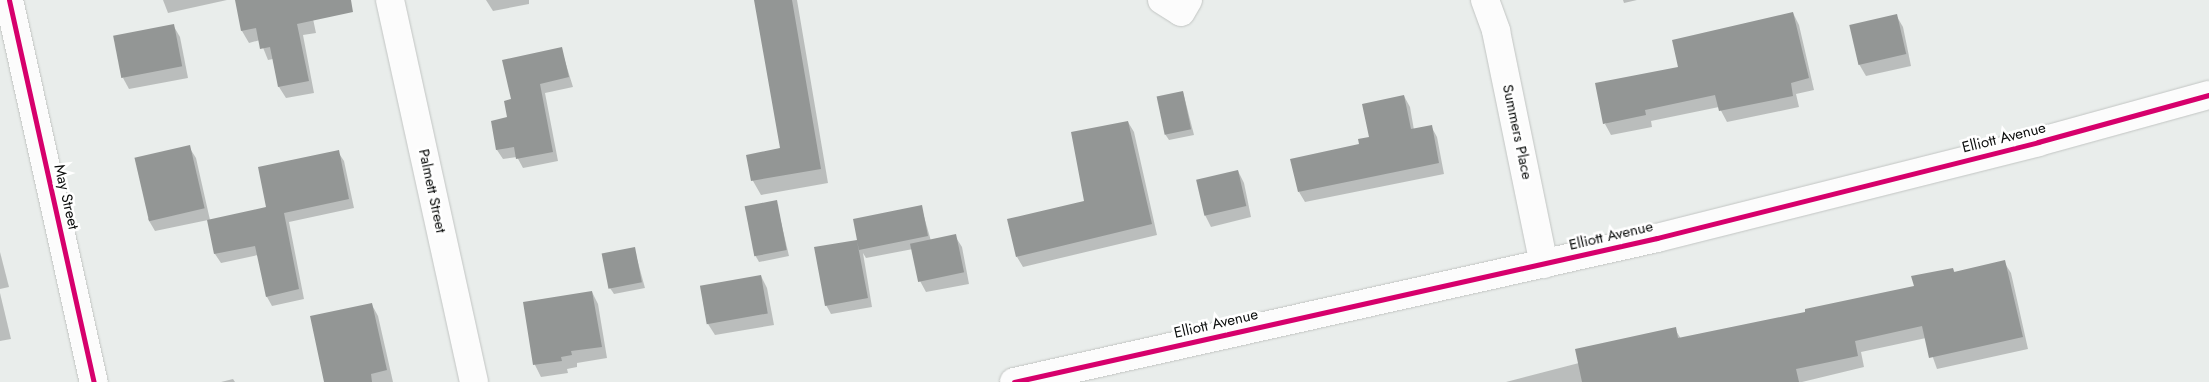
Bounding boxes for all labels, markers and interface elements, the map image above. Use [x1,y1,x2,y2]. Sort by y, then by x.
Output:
street label: Summers Place [1498,83,1536,181]
street label: Elliott Avenue [1960,119,2048,157]
street label: Palmett Street [414,147,450,235]
street label: May Street [50,163,82,231]
street label: Elliott Avenue [1567,218,1655,254]
street label: Elliott Avenue [1172,306,1260,342]

